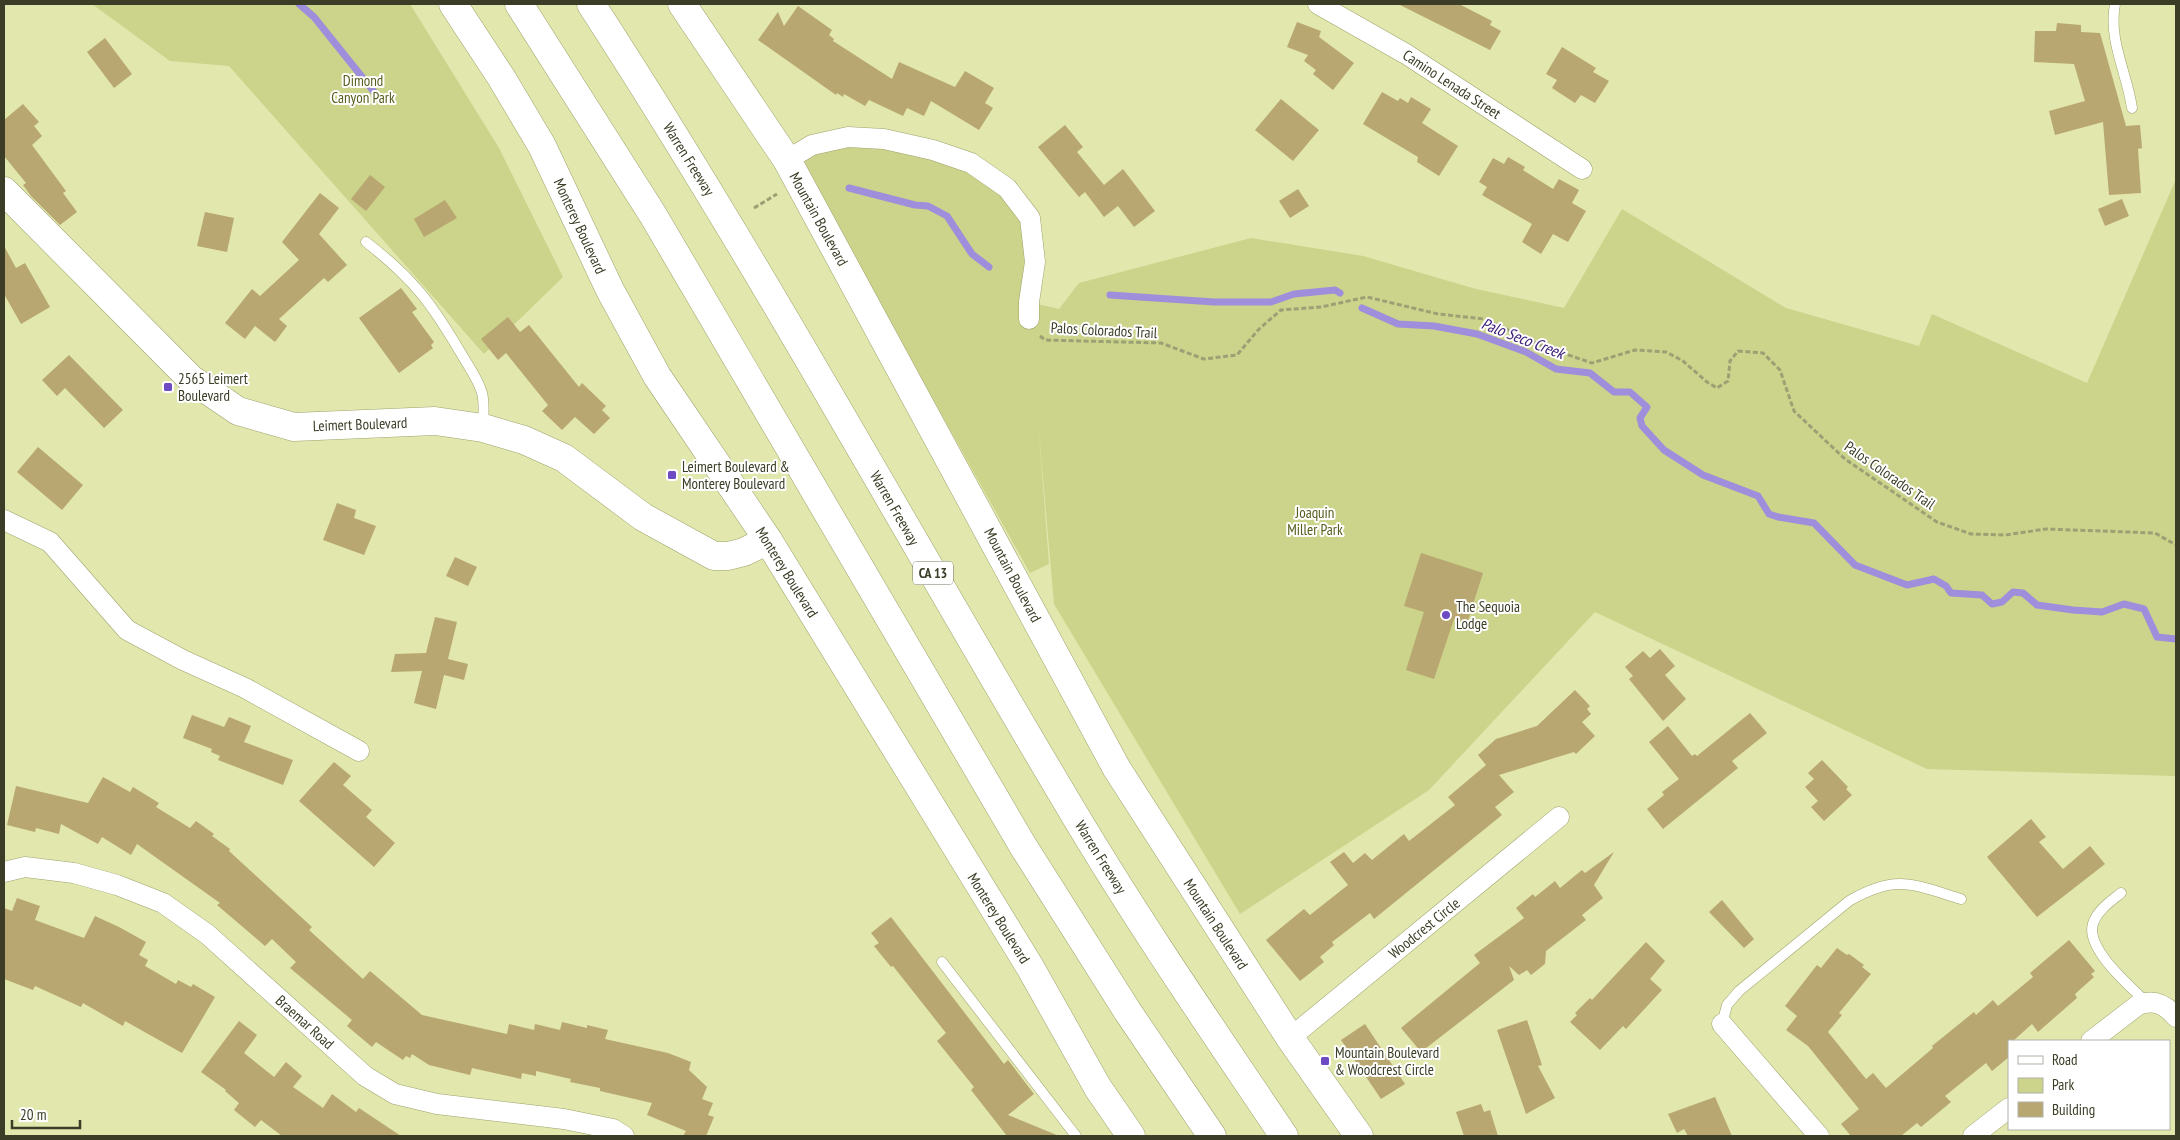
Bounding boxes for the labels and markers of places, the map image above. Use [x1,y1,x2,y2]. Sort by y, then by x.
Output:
place label: 2565 Leimert Boulevard [178,369,248,405]
marker: 2565 Leimert Boulevard [162,381,174,393]
place label: Leimert Boulevard & Monterey Boulevard [682,457,790,493]
marker: Leimert Boulevard & Monterey Boulevard [666,469,678,481]
place label: The Sequoia Lodge [1456,597,1520,633]
marker: The Sequoia Lodge [1440,609,1452,621]
place label: Mountain Boulevard & Woodcrest Circle [1335,1043,1439,1079]
marker: Mountain Boulevard & Woodcrest Circle [1319,1055,1331,1067]

